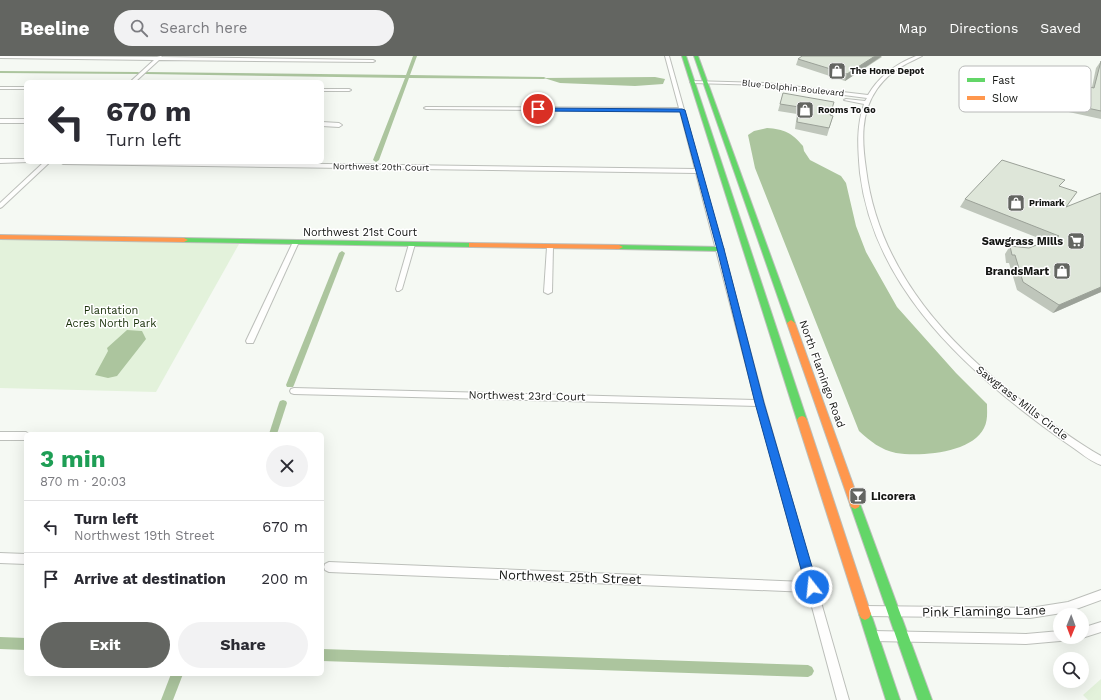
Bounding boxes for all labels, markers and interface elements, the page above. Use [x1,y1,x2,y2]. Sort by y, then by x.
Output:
search box [114,10,394,46]
text: Beeline [20,17,90,40]
icon: search [128,17,150,39]
text: Search here [160,19,247,37]
text: Map [899,20,927,36]
text: Directions [949,20,1018,36]
text: Saved [1040,20,1081,36]
shop icon: The Home Depot [827,61,847,81]
place label: The Home Depot [850,66,924,76]
legend [959,66,1091,112]
text: Fast [992,74,1015,87]
street label: Blue Dolphin Boulevard [741,78,845,98]
pin [521,92,555,126]
text: Slow [992,92,1018,105]
text: 670 m [106,95,191,128]
icon: left [40,96,92,148]
icon: arrive [527,98,549,120]
shop icon: Rooms To Go [795,100,815,120]
place label: Rooms To Go [818,105,876,115]
text: Turn left [106,129,181,150]
street label: Northwest 20th Court [333,161,429,173]
shop icon: Primark [1006,193,1026,213]
place label: Primark [1029,198,1065,208]
street label: Northwest 21st Court [303,226,417,239]
supermarket icon: Sawgrass Mills [1066,231,1086,251]
place label: Sawgrass Mills [982,235,1063,248]
shop icon: BrandsMart [1052,261,1072,281]
place label: BrandsMart [985,265,1049,278]
park label: Plantation Acres North Park [65,304,157,330]
street label: North Flamingo Road [796,318,848,430]
street label: Sawgrass Mills Circle [973,363,1071,443]
street label: Northwest 23rd Court [468,388,586,404]
text: 3 min [40,445,106,473]
button: close [266,445,308,487]
text: 870 m · 20:03 [40,474,126,489]
bar icon: Licorera [848,486,868,506]
place label: Licorera [871,490,916,503]
text: Turn left [74,510,138,528]
icon: left [40,516,62,538]
text: 670 m [262,518,308,536]
text: Northwest 19th Street [74,528,214,543]
position arrow [791,566,833,608]
street label: Northwest 25th Street [498,567,642,587]
icon: arrive [40,568,62,590]
text: Arrive at destination [74,570,226,588]
text: 200 m [261,570,308,588]
street label: Pink Flamingo Lane [922,602,1046,620]
north arrow [1053,608,1089,644]
map controls [1053,608,1089,688]
button: Exit [40,622,170,668]
button: Share [178,622,308,668]
button: search [1053,652,1089,688]

